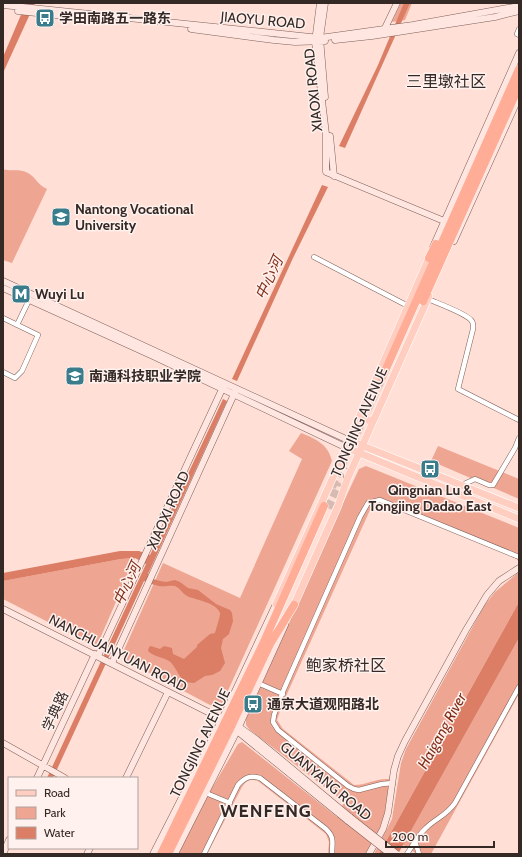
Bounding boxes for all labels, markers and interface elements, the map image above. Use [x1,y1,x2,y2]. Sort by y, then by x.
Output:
bus stop icon: 学田南路五一路东 [34,7,56,29]
street label: JIAOYU ROAD [219,7,306,33]
place label: 学田南路五一路东 [59,9,171,27]
street label: XIAOXI ROAD [300,47,326,133]
district label: 三里墩社区 [406,72,486,91]
place label: Nantong Vocational University [75,200,194,234]
school or university icon: Nantong Vocational University [50,206,72,228]
water label: 中心河 [251,251,288,302]
metro station icon: Wuyi Lu [10,283,32,305]
place label: Wuyi Lu [35,285,84,303]
street label: TONGJING AVENUE [327,364,391,480]
school or university icon: 南通科技职业学院 [64,365,86,387]
place label: 南通科技职业学院 [89,367,201,385]
bus stop icon: Qingnian Lu & Tongjing Dadao East [419,458,441,480]
street label: XIAOXI ROAD [143,468,193,552]
place label: Qingnian Lu & Tongjing Dadao East [368,481,492,515]
water label: 中心河 [109,557,146,608]
street label: NANCHUANYUAN ROAD [46,610,190,696]
district label: 鲍家桥社区 [306,656,386,675]
street label: TONGJING AVENUE [166,685,234,800]
street label: 学典路 [38,688,72,734]
water label: Haigang River [414,689,471,772]
bus stop icon: 通京大道观阳路北 [242,693,264,715]
place label: 通京大道观阳路北 [267,695,379,713]
street label: GUANYANG ROAD [277,738,375,824]
legend [8,777,138,849]
text: Road [44,785,70,800]
district label: WENFENG [220,800,312,822]
text: Park [44,805,66,820]
scale bar [386,823,494,849]
text: Water [44,825,75,840]
text: 200 m [392,829,428,844]

